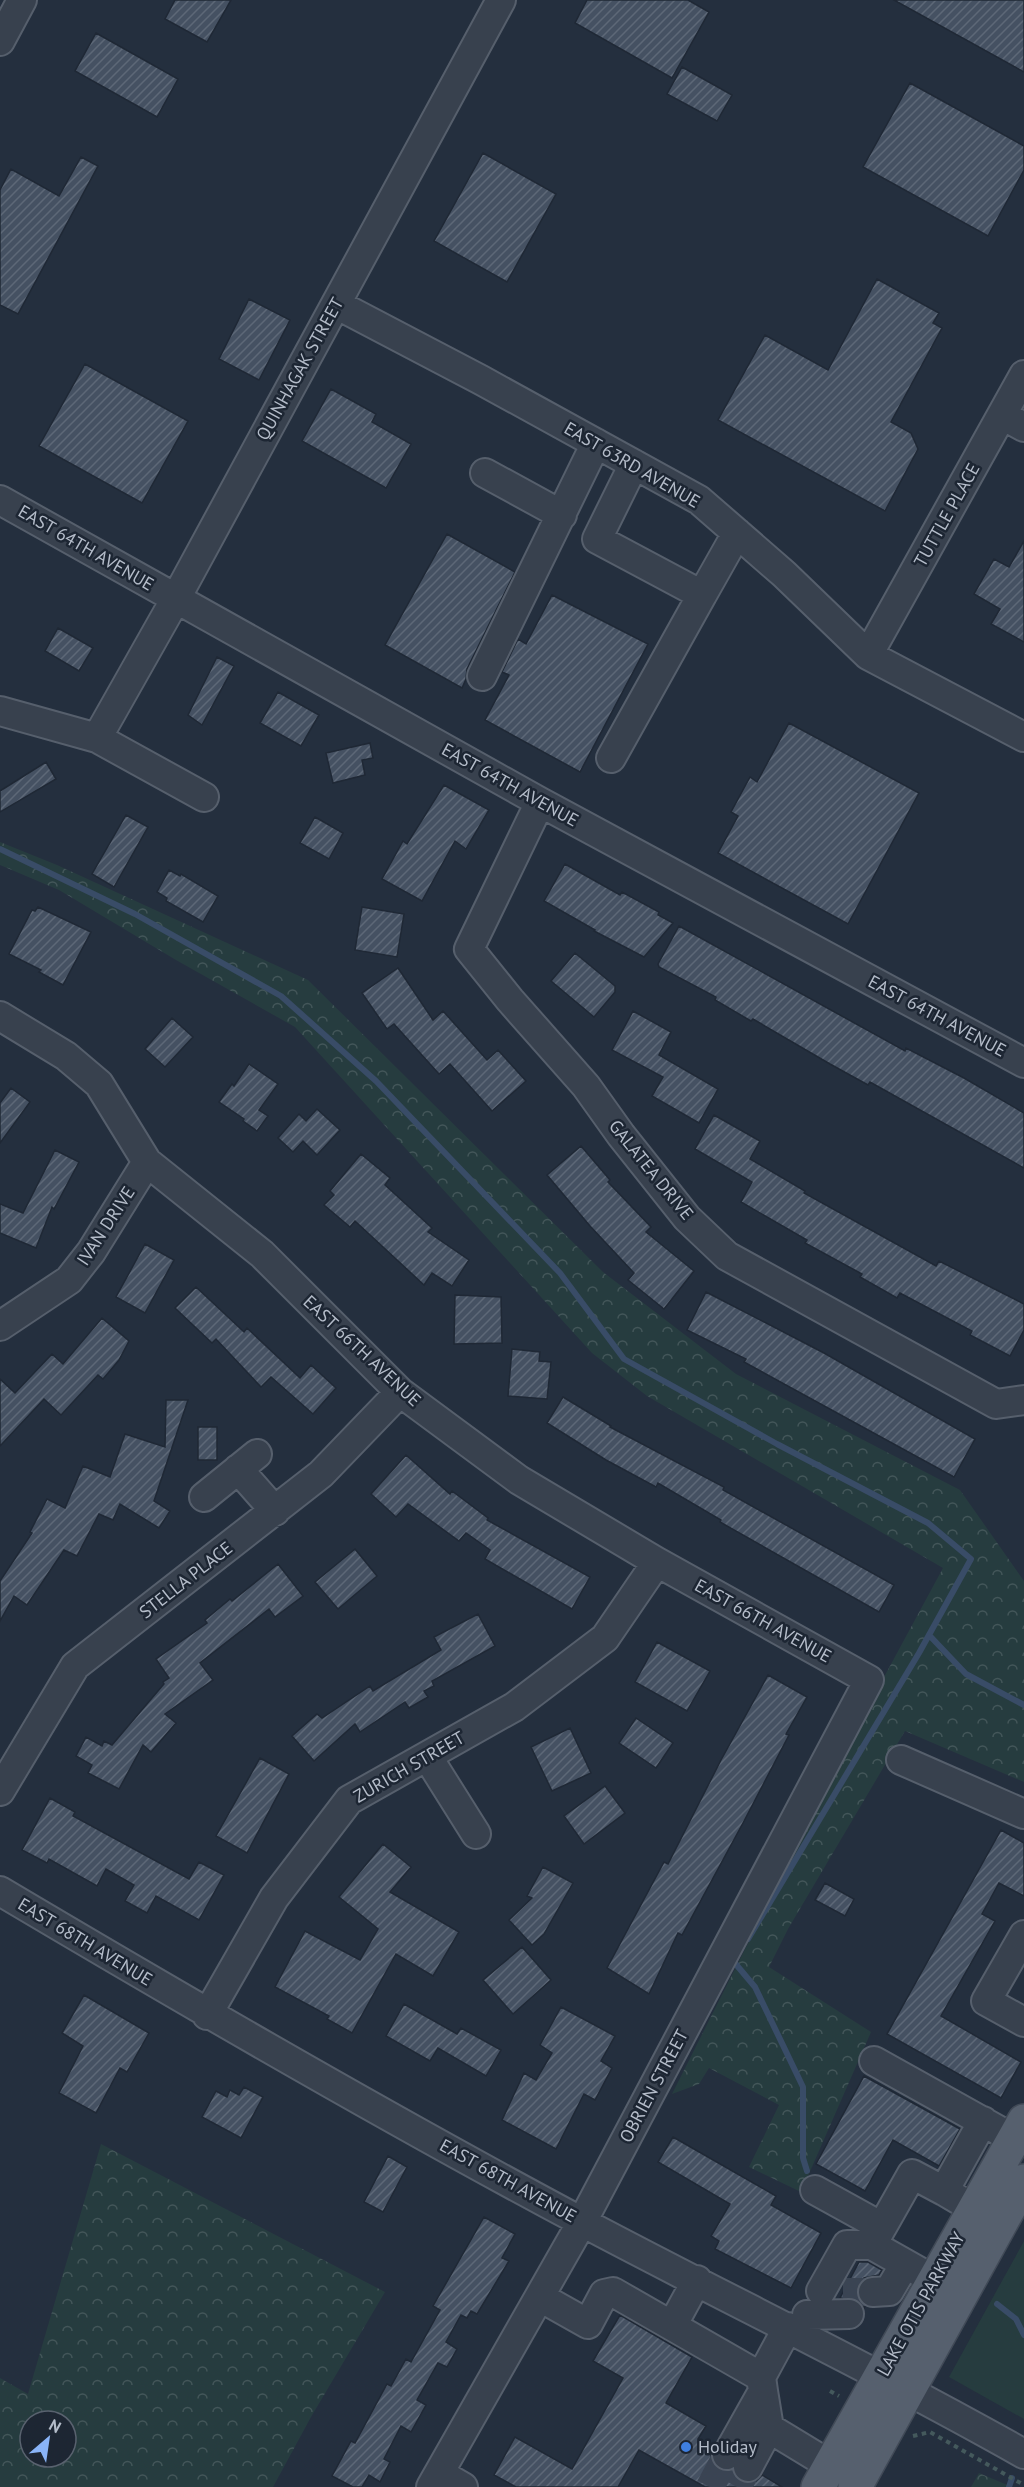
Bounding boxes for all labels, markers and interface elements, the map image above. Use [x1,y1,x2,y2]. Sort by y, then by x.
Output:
street label: QUINHAGAK STREET [251,293,348,444]
street label: EAST 63RD AVENUE [560,416,704,513]
street label: TUTTLE PLACE [909,459,985,571]
street label: EAST 64TH AVENUE [14,499,158,596]
street label: EAST 64TH AVENUE [438,737,583,832]
street label: EAST 64TH AVENUE [864,970,1010,1062]
street label: GALATEA DRIVE [604,1115,699,1224]
street label: IVAN DRIVE [72,1182,140,1270]
street label: EAST 66TH AVENUE [299,1290,426,1411]
street label: STELLA PLACE [134,1536,237,1623]
street label: EAST 66TH AVENUE [691,1573,836,1668]
street label: ZURICH STREET [349,1726,468,1808]
street label: EAST 68TH AVENUE [14,1892,157,1991]
street label: OBRIEN STREET [614,2025,693,2146]
street label: EAST 68TH AVENUE [436,2133,581,2228]
street label: LAKE OTIS PARKWAY [871,2228,970,2380]
north arrow [18,2409,78,2469]
text: N [46,2415,65,2437]
place label: Holiday [698,2435,757,2458]
marker: Holiday [679,2440,693,2454]

